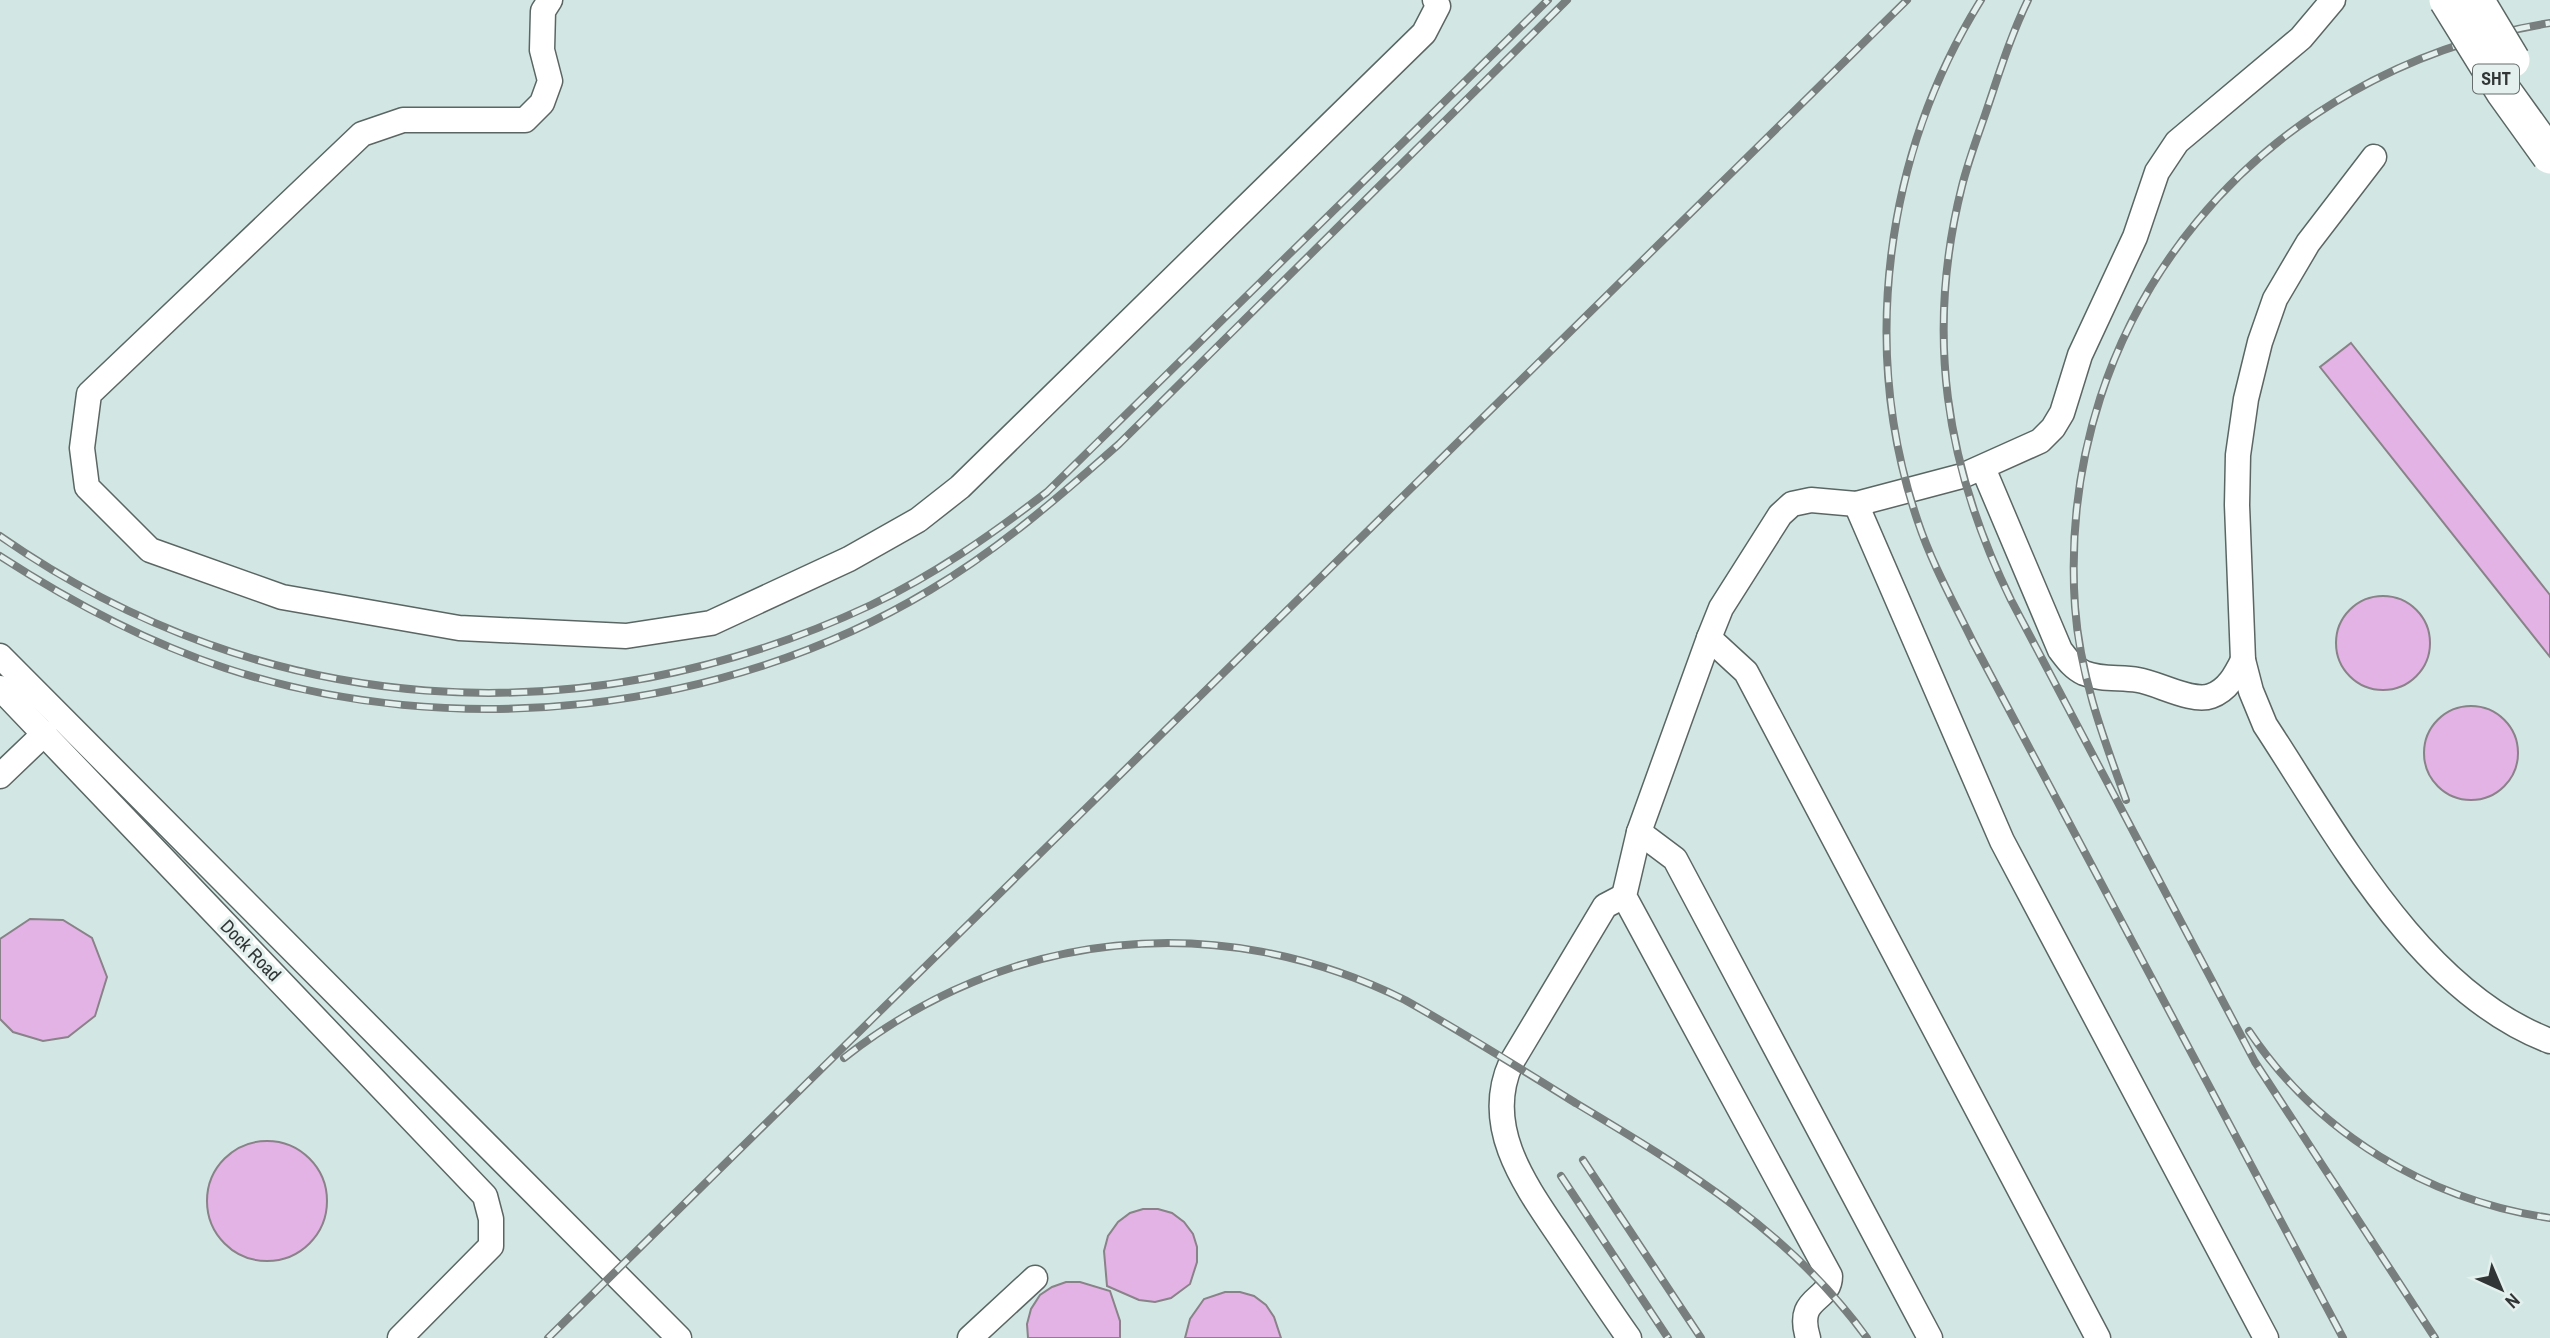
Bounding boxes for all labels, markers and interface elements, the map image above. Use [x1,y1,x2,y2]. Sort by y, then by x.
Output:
road number: SHT [2473,64,2519,94]
street label: Dock Road [215,913,287,987]
north arrow [2466,1254,2536,1324]
text: N [2500,1288,2526,1314]

